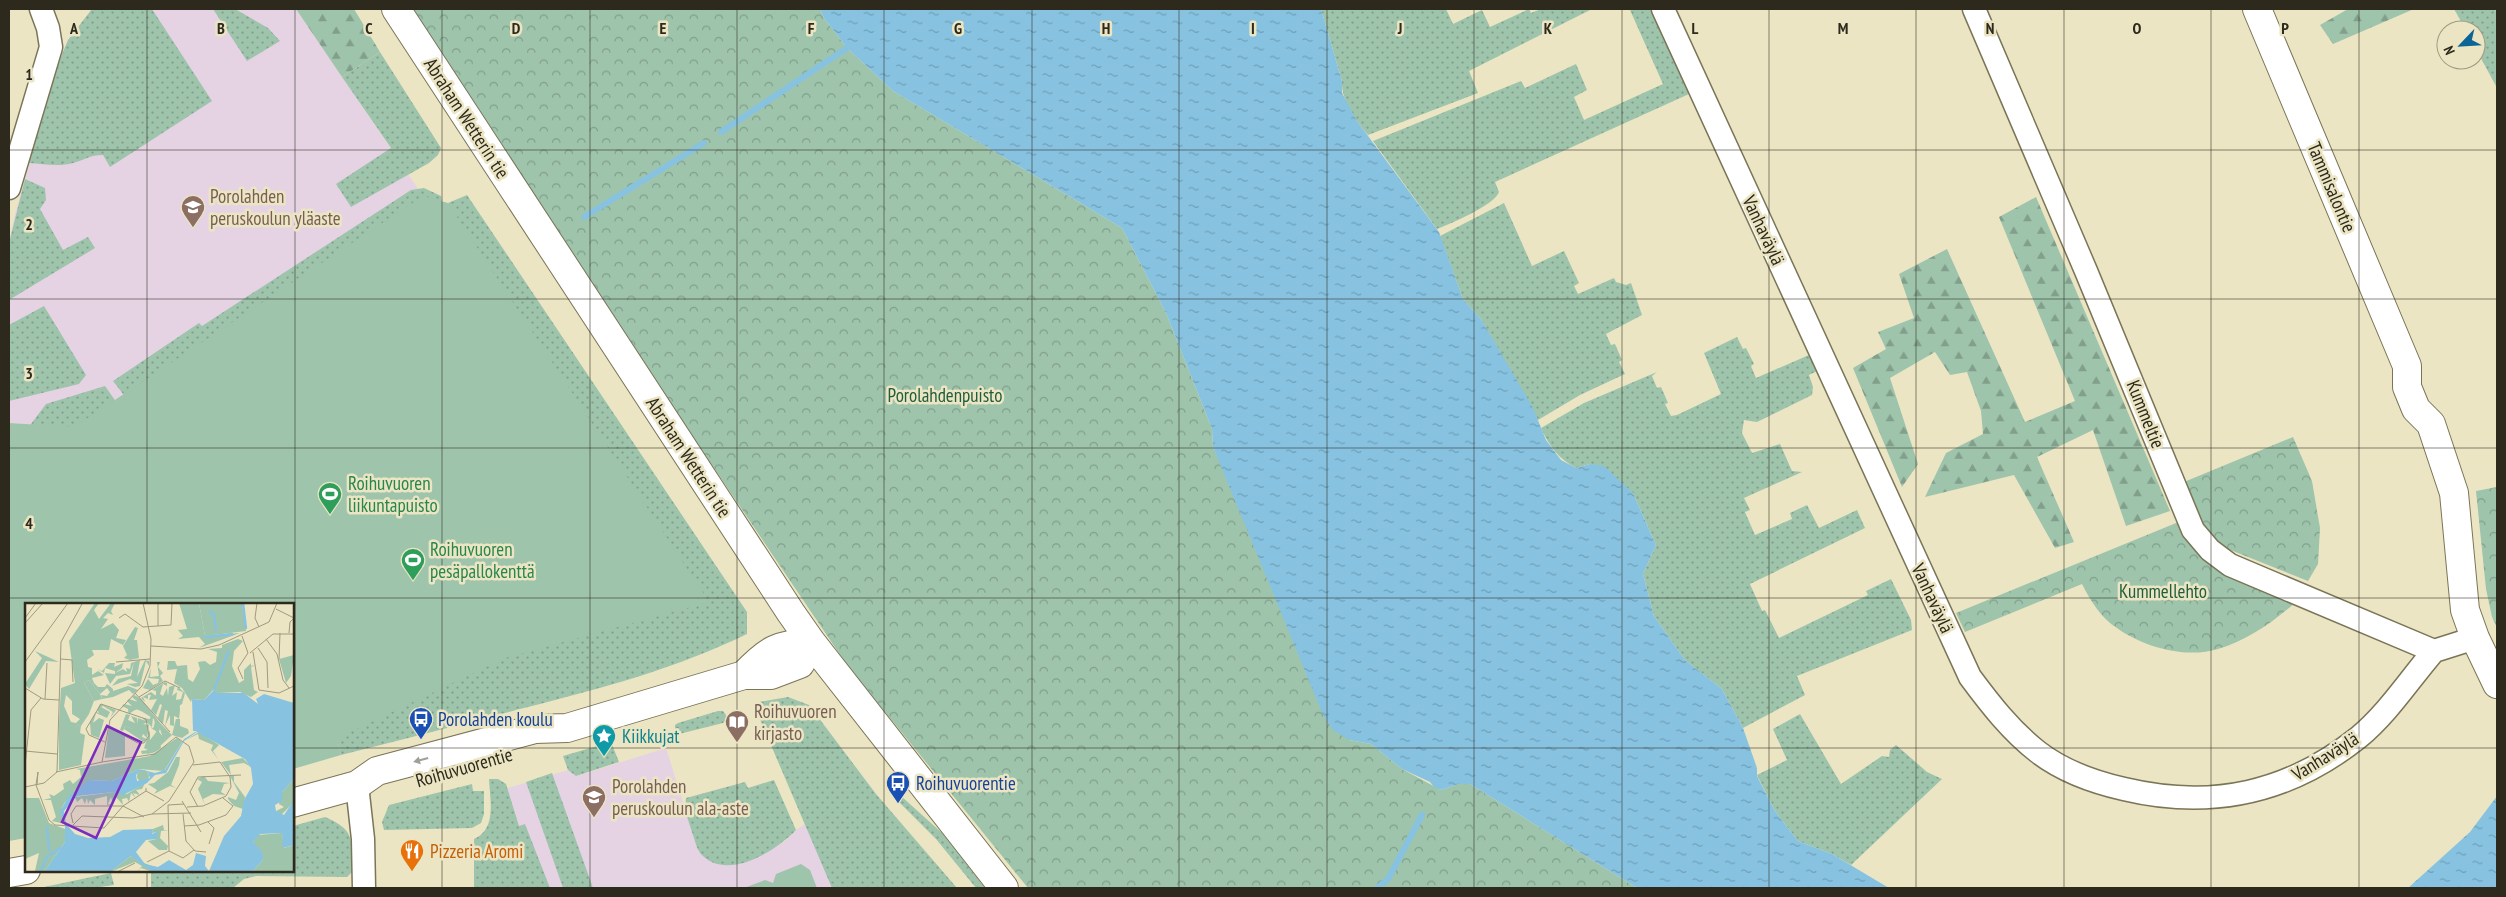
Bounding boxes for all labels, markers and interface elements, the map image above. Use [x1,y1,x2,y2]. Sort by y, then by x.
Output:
text: A [69,18,79,38]
text: B [217,18,225,38]
text: C [365,18,373,38]
text: D [512,18,521,38]
text: E [660,18,667,38]
text: F [808,18,815,38]
text: G [954,18,962,38]
text: H [1102,18,1110,38]
text: I [1251,18,1255,38]
text: J [1397,18,1402,38]
text: K [1544,18,1553,38]
text: L [1692,18,1699,38]
text: M [1838,18,1848,38]
text: N [1986,18,1994,38]
text: O [2133,18,2142,38]
text: P [2281,18,2289,38]
north arrow [2436,20,2486,70]
text: N [2439,43,2459,58]
street label: Abraham Wetterin tie [419,53,515,183]
text: 1 [25,64,33,84]
street label: Tammisalontie [2302,138,2362,236]
place label: Porolahden peruskoulun yläaste [210,184,341,230]
street label: Vanhaväylä [1737,190,1791,269]
school or university icon: Porolahden peruskoulun yläaste [180,194,206,228]
text: 2 [25,214,33,234]
text: 3 [25,363,33,383]
street label: Kummeltie [2121,376,2171,452]
park label: Porolahdenpuisto [888,383,1002,407]
street label: Abraham Wetterin tie [641,392,737,522]
place label: Roihuvuoren liikuntapuisto [348,471,438,517]
sports icon: Roihuvuoren liikuntapuisto [317,481,343,515]
text: 4 [25,513,33,533]
place label: Roihuvuoren pesäpallokenttä [430,537,534,583]
sports icon: Roihuvuoren pesäpallokenttä [400,547,426,581]
street label: Vanhaväylä [1906,558,1960,637]
park label: Kummellehto [2119,579,2207,603]
inset map [25,603,294,872]
place label: Roihuvuoren kirjasto [754,699,837,745]
bus stop icon: Porolahden koulu [408,706,434,740]
place label: Porolahden koulu [438,707,553,731]
library icon: Roihuvuoren kirjasto [724,709,750,743]
place icon: Kiikkujat [591,723,617,757]
place label: Kiikkujat [622,724,680,748]
street label: Vanhaväylä [2286,726,2363,786]
street label: Roihuvuorentie [413,742,515,792]
one-way arrow [413,756,428,764]
bus stop icon: Roihuvuorentie [885,770,911,804]
place label: Roihuvuorentie [916,771,1016,795]
place label: Porolahden peruskoulun ala-aste [612,774,749,820]
school or university icon: Porolahden peruskoulun ala-aste [581,784,607,818]
restaurant icon: Pizzeria Aromi [399,838,425,872]
place label: Pizzeria Aromi [430,839,523,863]

